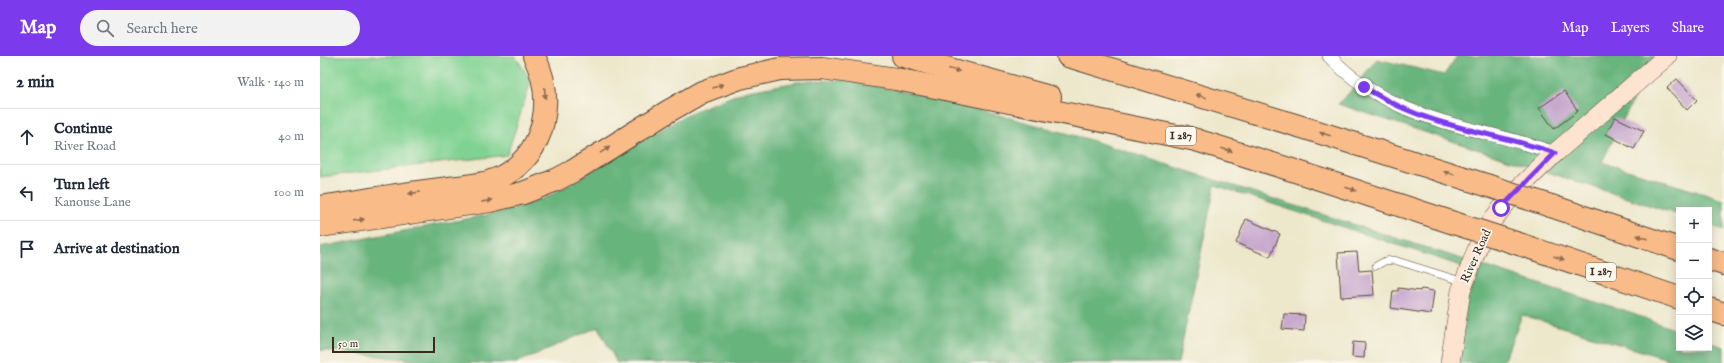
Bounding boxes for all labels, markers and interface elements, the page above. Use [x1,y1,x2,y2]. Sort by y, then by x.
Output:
search box [80,10,360,46]
text: Map [20,16,56,40]
icon: search [94,17,116,39]
text: Search here [126,19,198,38]
text: Map [1562,19,1589,37]
text: Layers [1611,19,1650,37]
text: Share [1672,19,1704,37]
one-way arrow [948,67,960,73]
text: 2 min [16,72,54,93]
text: Walk · 140 m [237,74,304,91]
route end [1355,78,1373,96]
one-way arrow [712,82,724,88]
one-way arrow [542,87,549,99]
one-way arrow [1194,93,1206,99]
text: Continue [54,119,112,138]
icon: ahead [16,126,38,148]
road number: I 287 [1166,127,1196,145]
text: 40 m [278,128,304,145]
one-way arrow [1319,131,1331,137]
text: River Road [54,138,116,155]
one-way arrow [600,147,611,154]
one-way arrow [1221,147,1233,153]
one-way arrow [1442,170,1454,176]
text: Turn left [54,175,110,194]
icon: left [16,182,38,204]
text: 100 m [274,184,304,201]
one-way arrow [1345,186,1357,192]
one-way arrow [408,190,420,196]
text: Kanouse Lane [54,194,131,211]
one-way arrow [481,198,493,204]
route start [1492,199,1510,217]
map controls [1676,207,1712,351]
button: + [1676,207,1712,243]
one-way arrow [353,217,365,223]
street label: River Road [1458,226,1495,285]
one-way arrow [1636,234,1648,240]
icon: arrive [16,238,38,260]
text: Arrive at destination [54,239,180,258]
button: − [1676,243,1712,279]
one-way arrow [1553,255,1565,261]
road number: I 287 [1586,263,1616,281]
button: locate [1676,279,1712,315]
button: layers [1676,315,1712,351]
scale bar [332,335,435,354]
text: 50 m [338,337,358,351]

